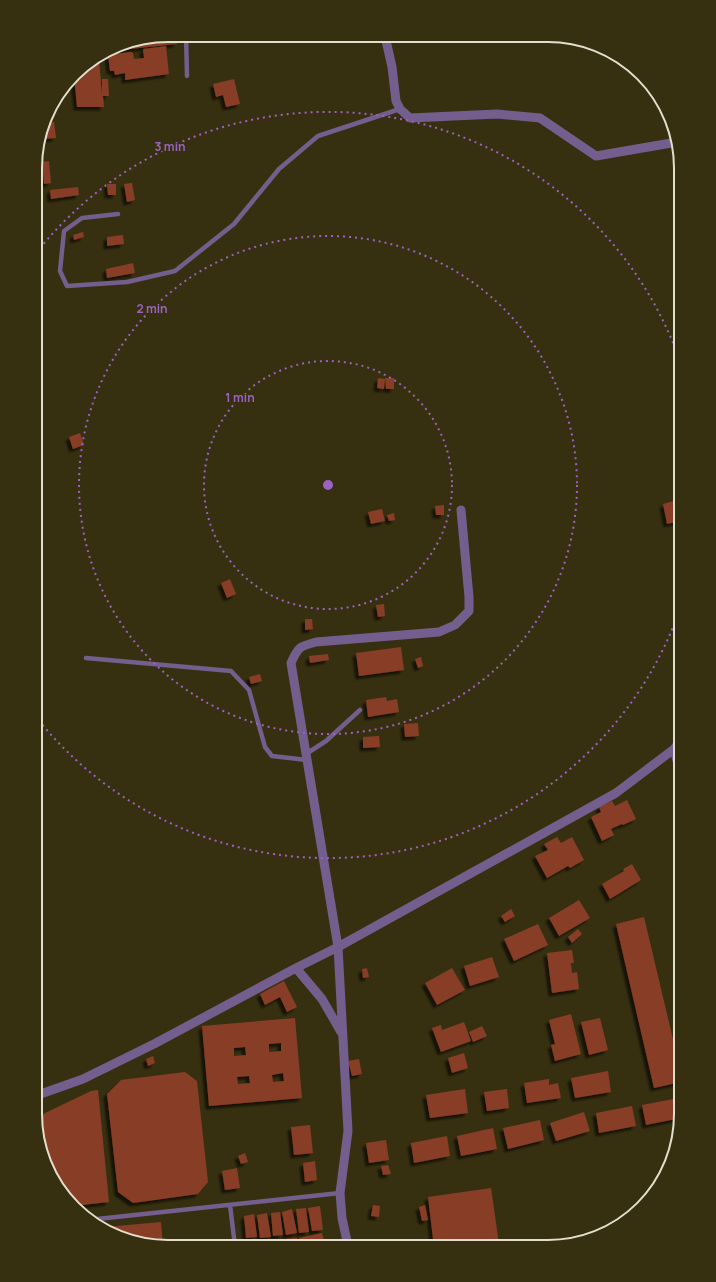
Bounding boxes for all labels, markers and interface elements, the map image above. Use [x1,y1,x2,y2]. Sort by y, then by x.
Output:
text: 3 min [154,138,186,155]
text: 2 min [136,300,168,317]
text: 1 min [225,389,255,406]
centre of rings [321,478,335,492]

